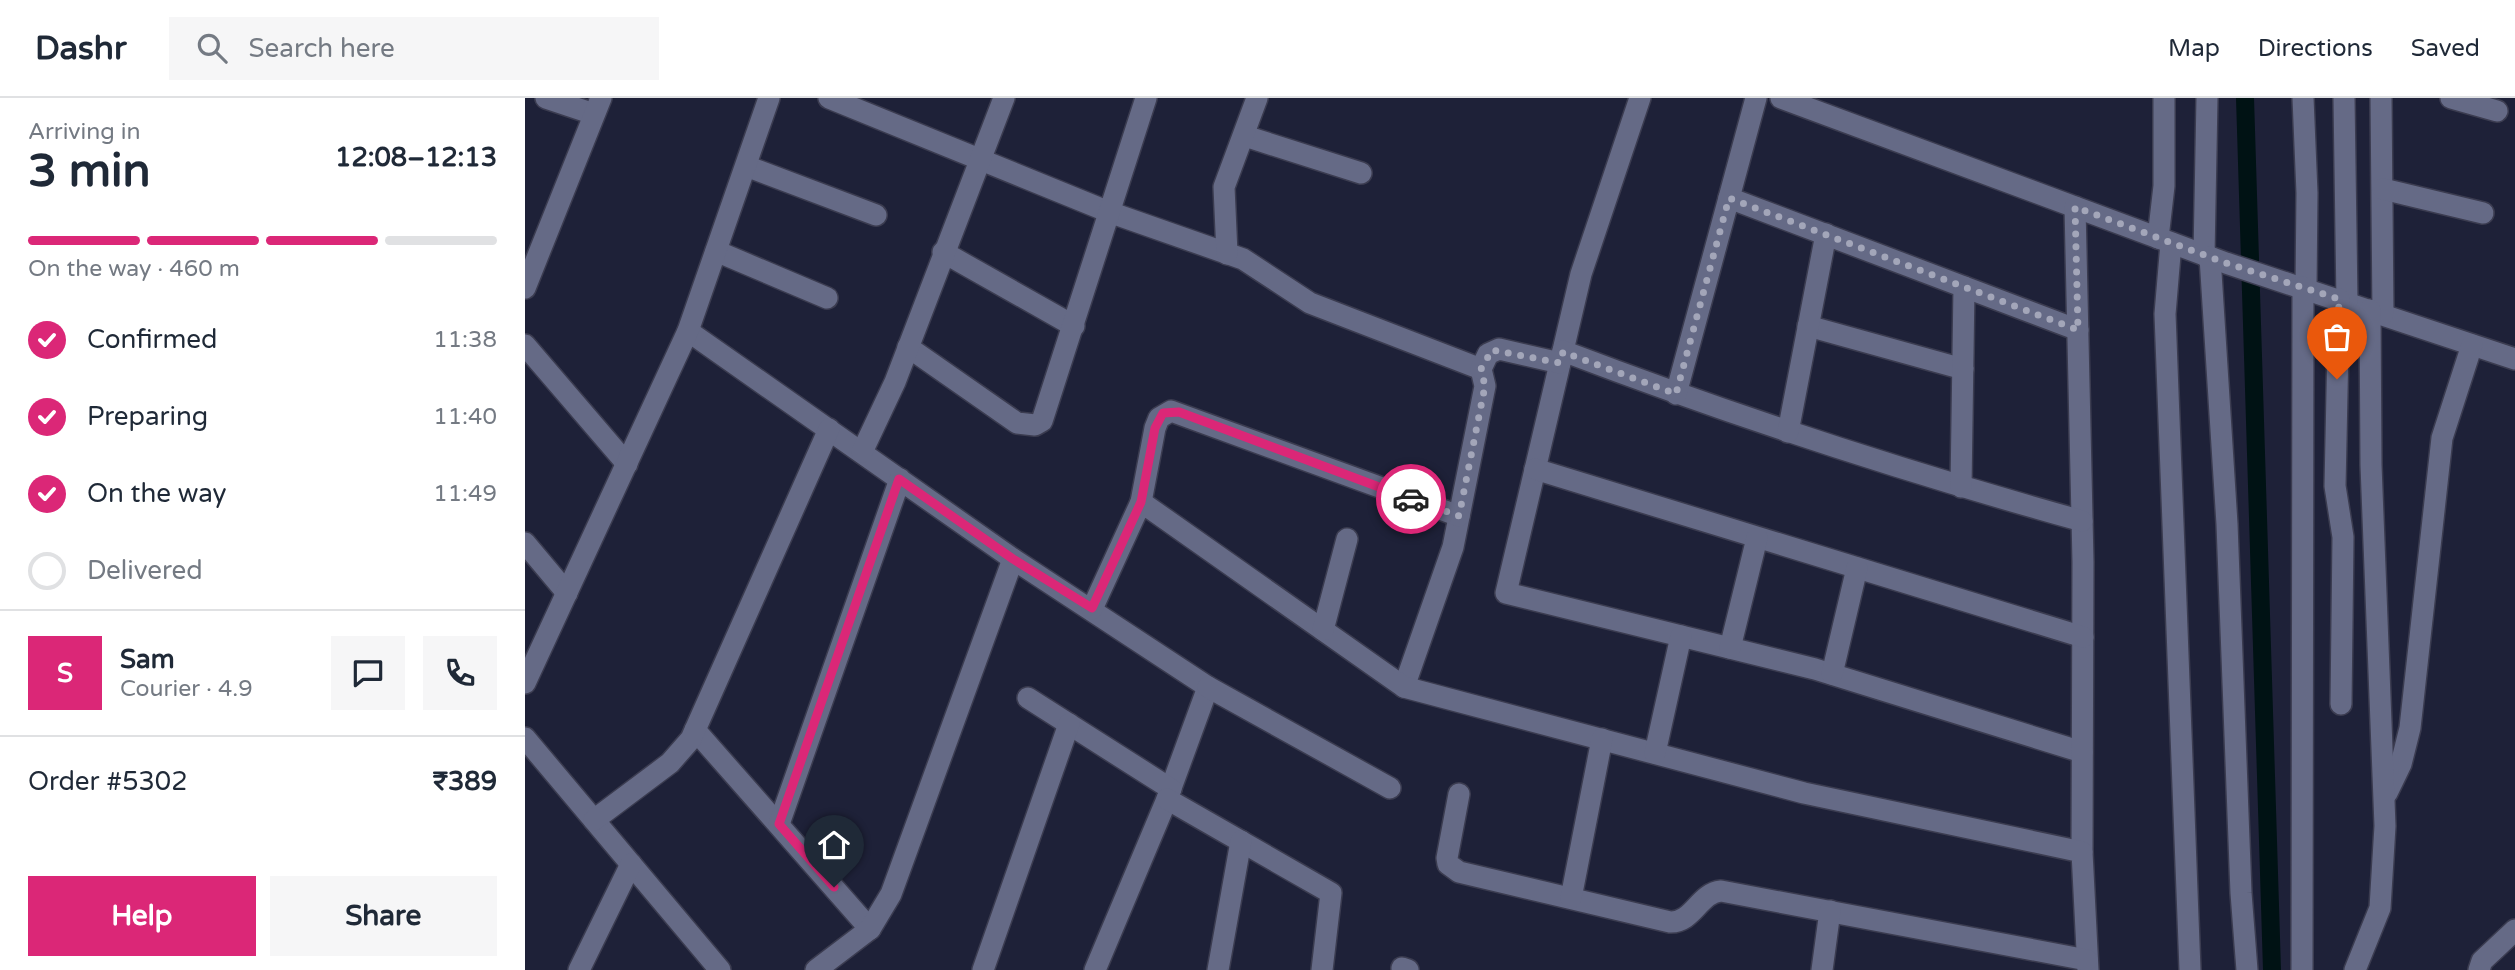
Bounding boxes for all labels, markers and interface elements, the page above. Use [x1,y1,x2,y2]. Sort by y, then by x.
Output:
search box [169,17,659,80]
text: Dashr [35,29,127,68]
icon: search [193,29,231,67]
text: Search here [249,33,395,64]
text: Map [2168,34,2220,63]
text: Directions [2258,34,2373,63]
text: Saved [2411,34,2480,63]
text: Arriving in [28,118,141,146]
text: 12:08–12:13 [335,142,497,173]
text: 3 min [28,144,151,199]
text: On the way · 460 m [28,255,240,283]
pin [2307,307,2367,379]
icon: bag [2318,318,2356,356]
icon: check [28,321,66,359]
text: Confirmed [87,324,217,355]
text: 11:38 [433,326,497,354]
icon: check [28,398,66,436]
text: Preparing [87,401,208,432]
text: 11:40 [433,403,497,431]
courier [1376,464,1446,534]
icon: check [28,475,66,513]
text: On the way [87,478,227,509]
text: 11:49 [433,480,497,508]
icon: car [1392,480,1430,518]
text: Delivered [87,555,203,586]
button: chat [331,636,405,710]
button: phone [423,636,497,710]
text: Sam [120,644,175,675]
text: S [57,658,73,689]
text: Courier · 4.9 [120,675,253,703]
text: Order #5302 [28,766,188,797]
text: ₹389 [433,766,497,797]
pin [804,815,864,887]
icon: home [815,826,853,864]
button: Help [28,876,256,956]
button: Share [270,876,497,956]

